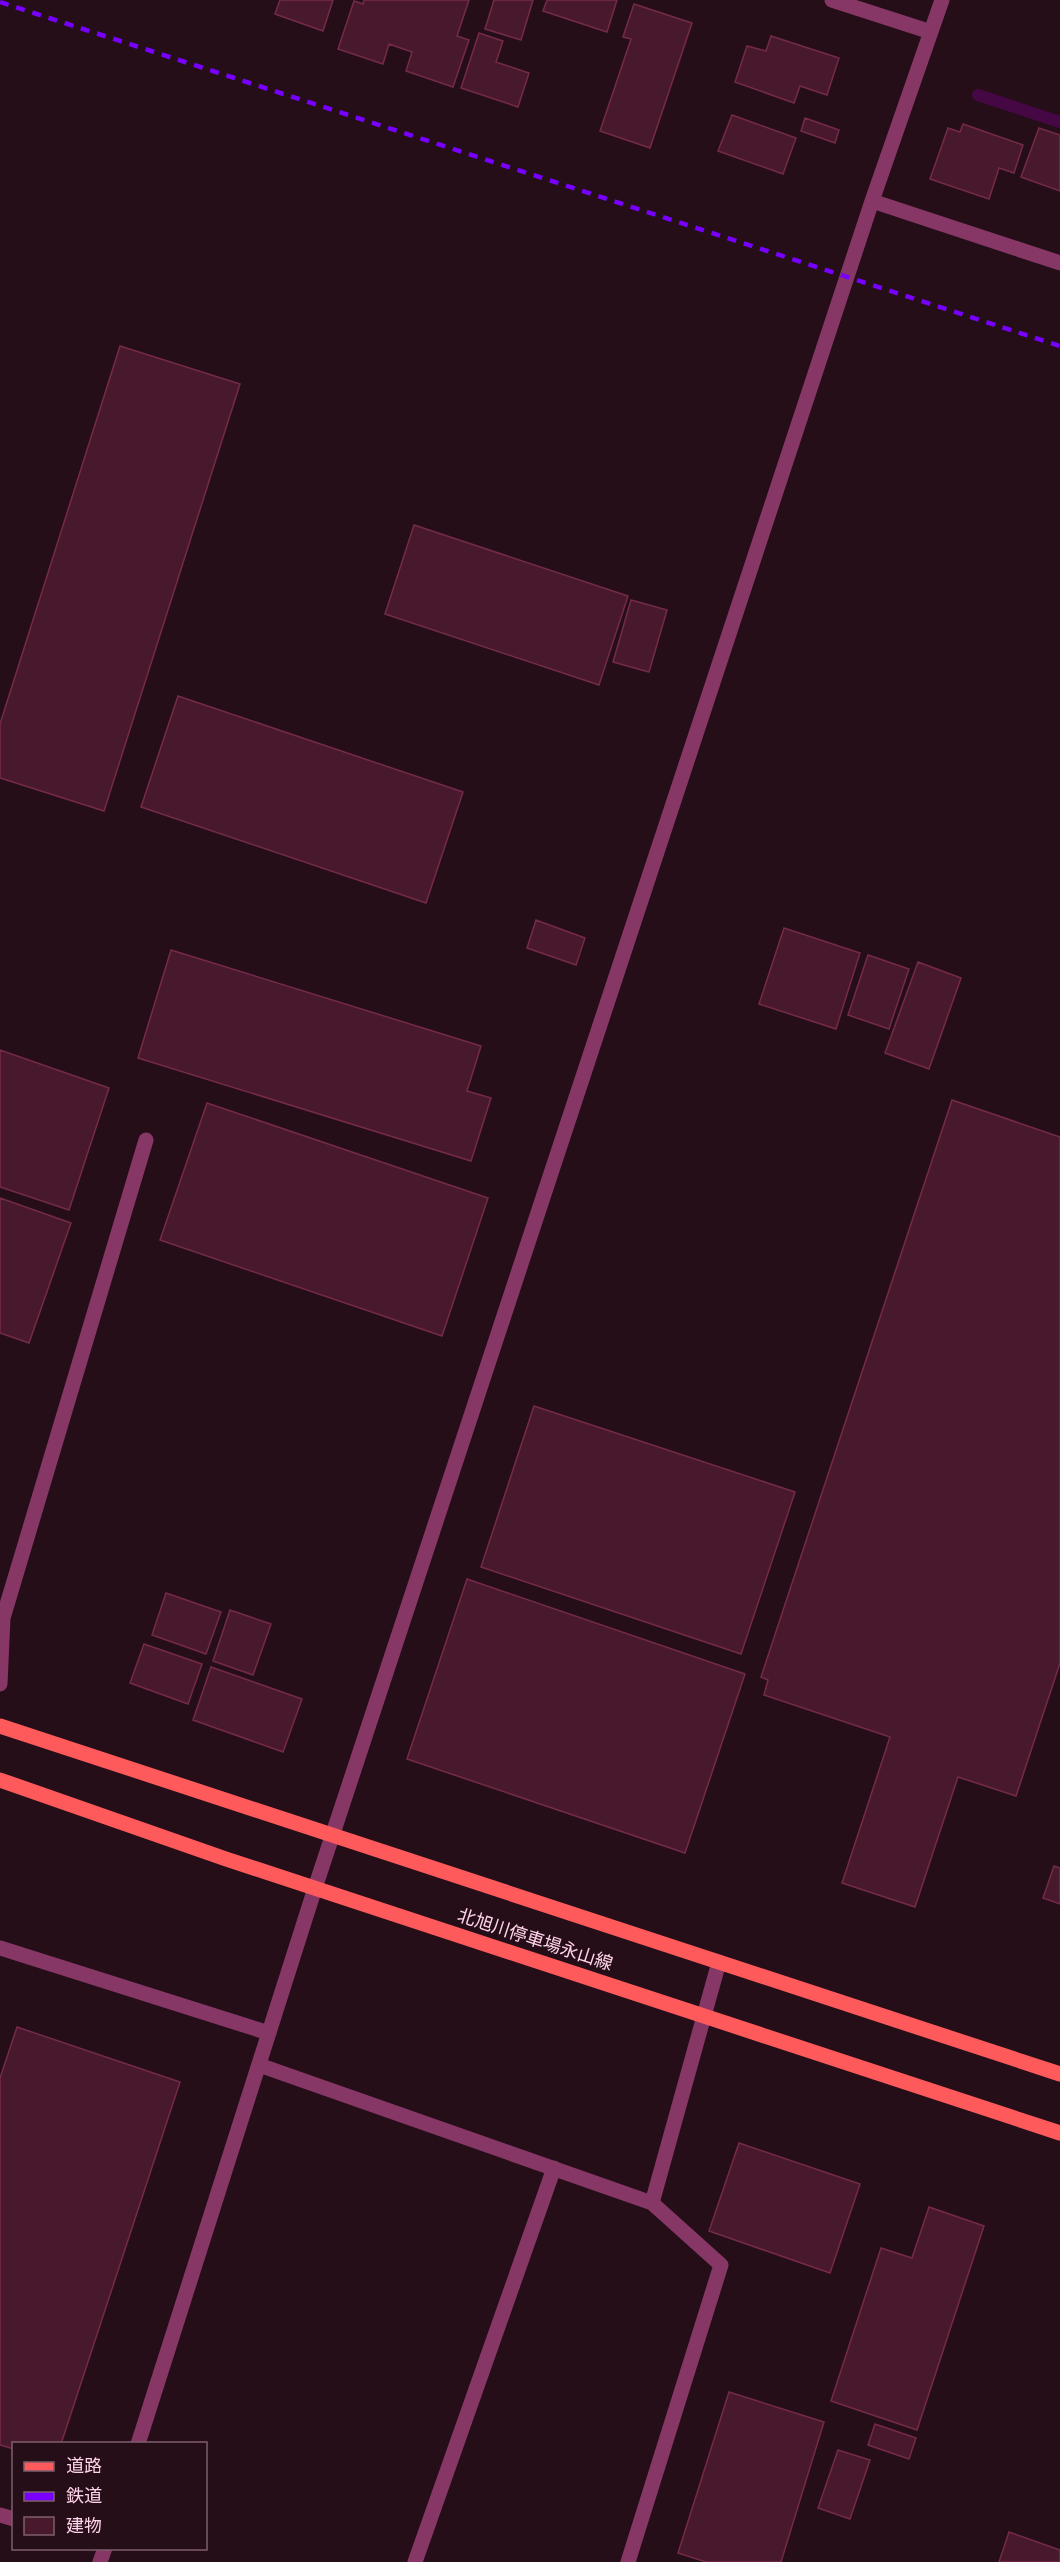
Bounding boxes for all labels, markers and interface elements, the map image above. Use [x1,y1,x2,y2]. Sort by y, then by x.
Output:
street label: 北旭川停車場永山線 [454,1903,616,1977]
legend [12,2442,207,2550]
text: 道路 [66,2454,102,2479]
text: 鉄道 [66,2484,102,2509]
text: 建物 [66,2514,102,2539]

